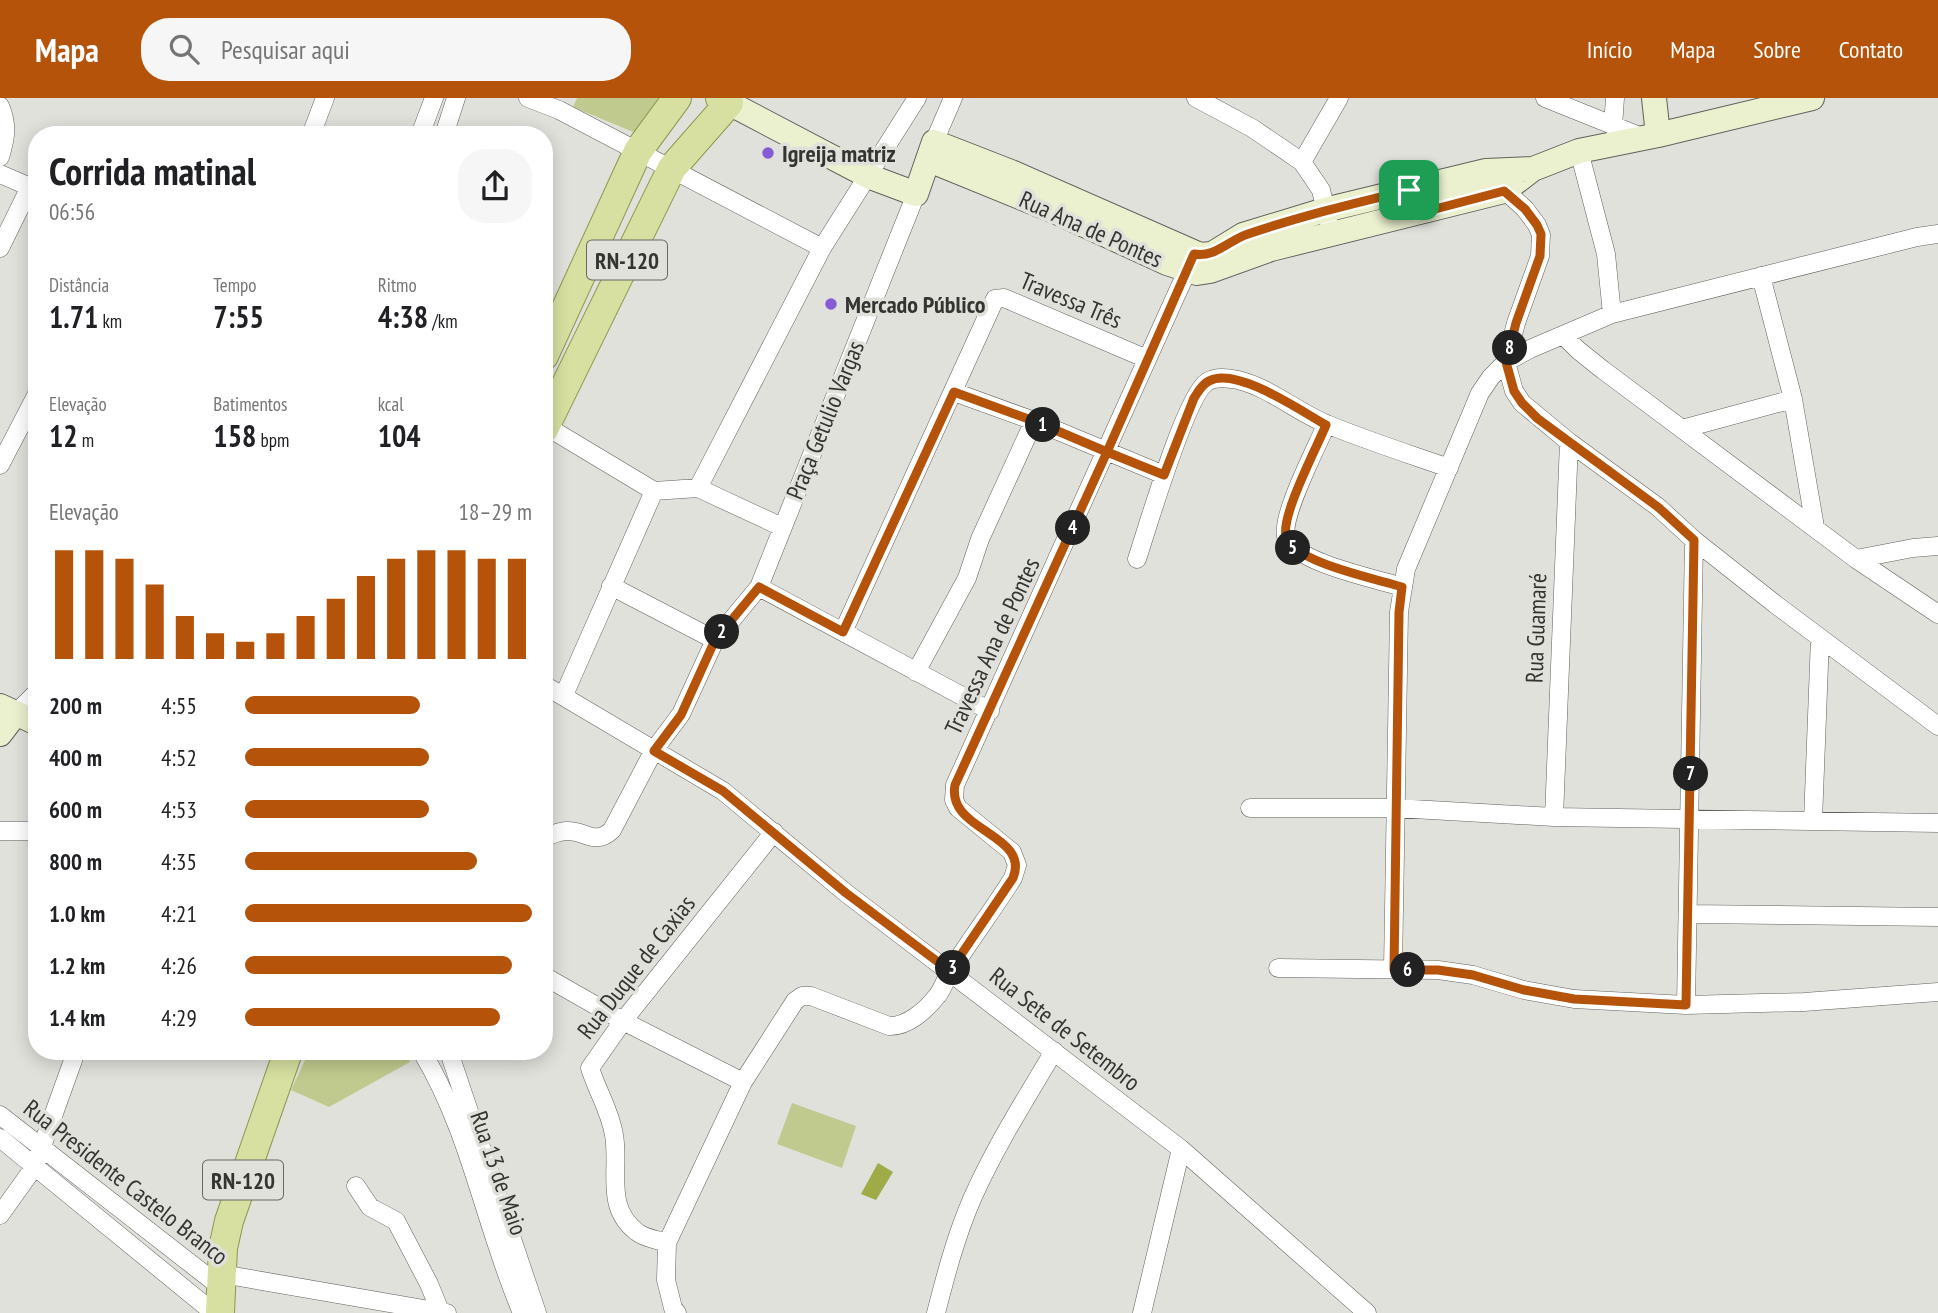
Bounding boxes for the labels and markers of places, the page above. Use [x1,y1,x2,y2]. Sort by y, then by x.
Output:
place label: Igreija matriz [782,138,896,169]
marker: Igreija matriz [760,145,776,161]
pin [1379,160,1439,220]
place label: Mercado Público [845,289,986,320]
marker: Mercado Público [823,296,839,312]
pin: 8 [1492,330,1528,366]
pin: 1 [1026,408,1060,442]
pin: 4 [1056,510,1090,546]
pin: 5 [1276,531,1310,566]
pin: 2 [704,614,740,650]
pin: 7 [1674,756,1708,792]
pin: 3 [936,950,970,986]
pin: 6 [1390,952,1426,988]

